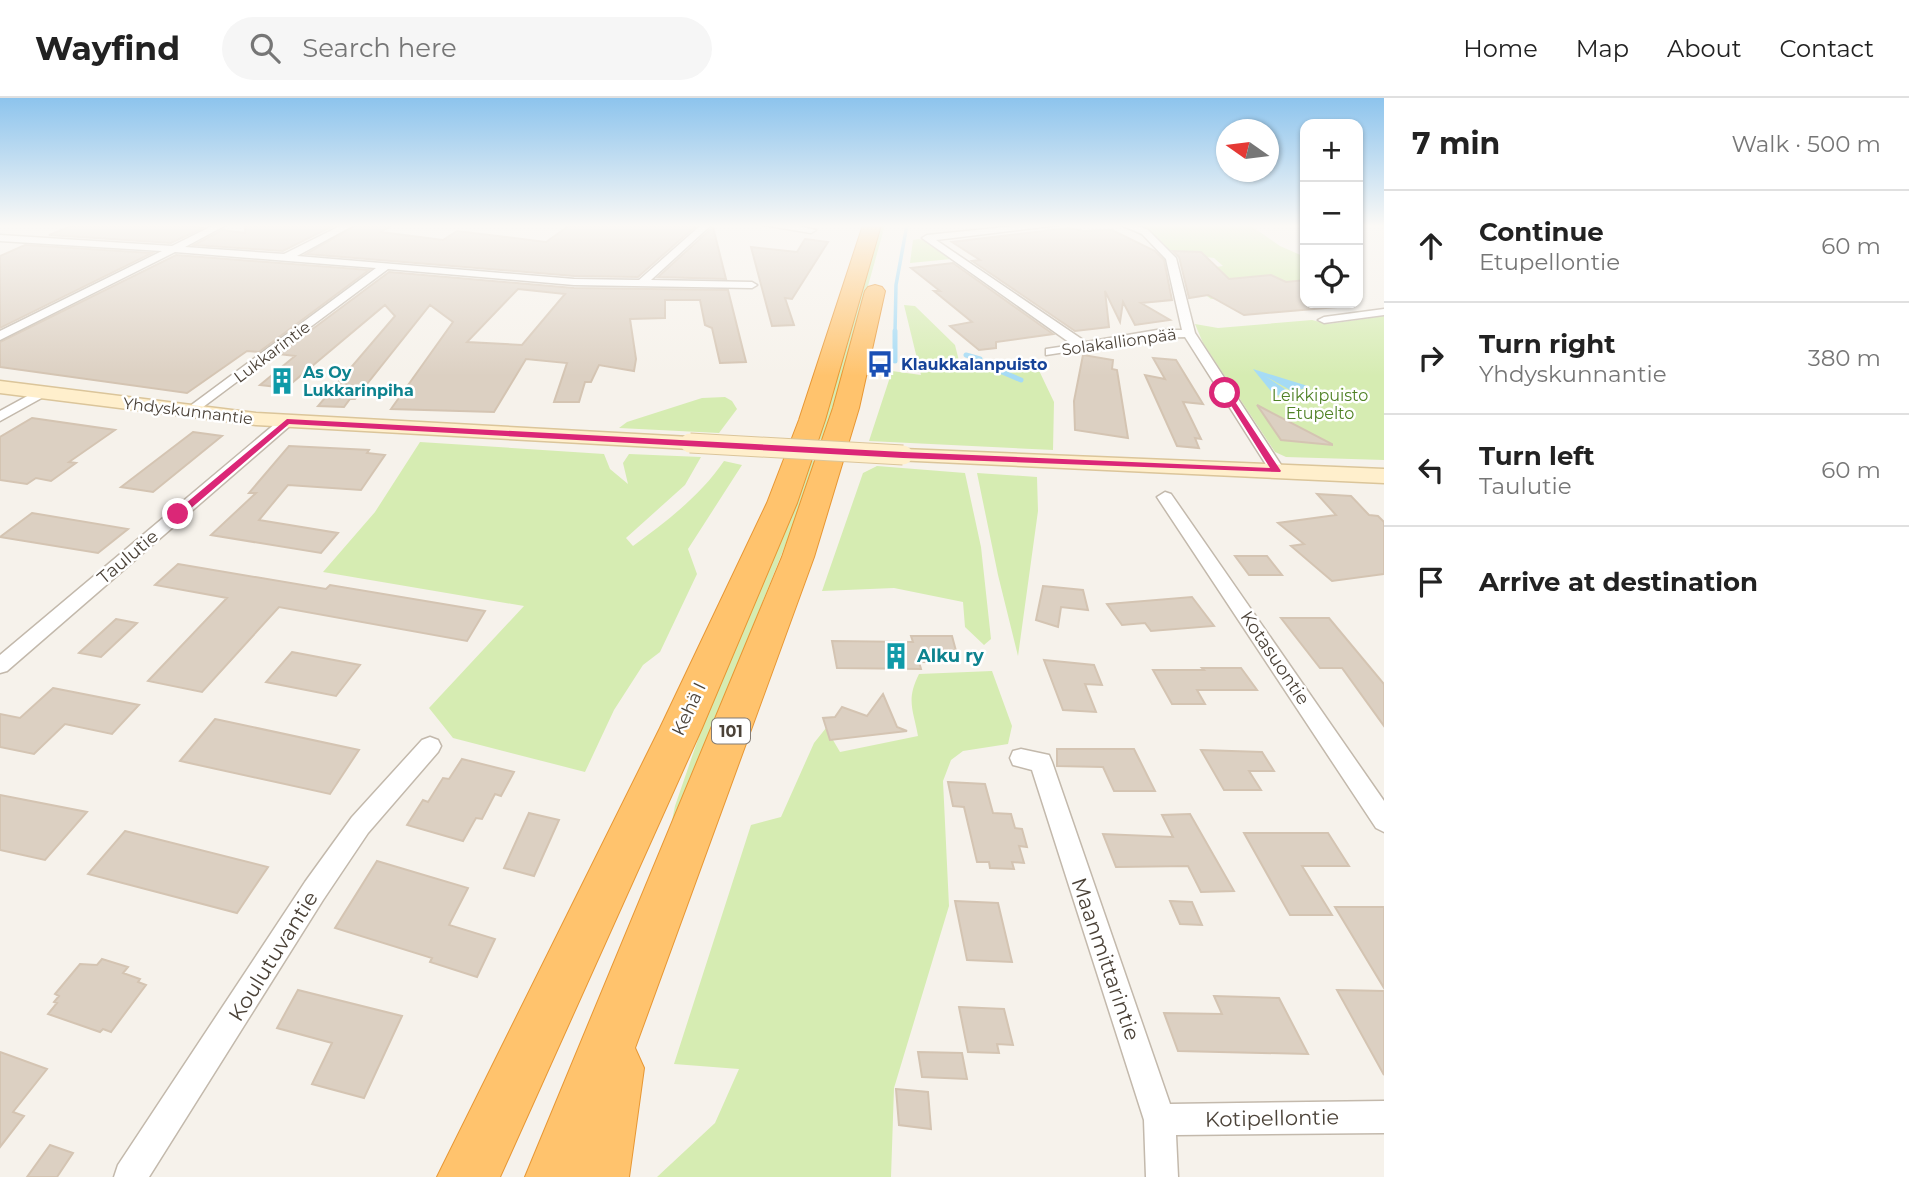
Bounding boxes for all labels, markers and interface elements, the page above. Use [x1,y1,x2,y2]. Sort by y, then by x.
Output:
search box [222,17,712,80]
text: Wayfind [35,28,180,68]
icon: search [246,29,284,67]
text: Search here [302,32,457,64]
text: Home [1463,34,1538,63]
text: Map [1576,34,1629,63]
text: About [1667,34,1741,63]
text: Contact [1779,34,1874,63]
north arrow [1216,119,1279,182]
map controls [1300,119,1363,308]
button: + [1300,119,1363,182]
text: 7 min [1412,125,1500,162]
text: Walk · 500 m [1731,130,1881,158]
button: − [1300,182,1363,245]
text: Continue [1479,216,1604,248]
icon: ahead [1412,227,1450,265]
text: 60 m [1821,232,1881,260]
button: locate [1300,245,1363,308]
text: Etupellontie [1479,248,1620,276]
street label: Lukkarintie [230,317,314,387]
street label: Solakallionpää [1060,325,1178,359]
text: Turn right [1479,328,1615,360]
icon: right [1412,339,1450,377]
text: 380 m [1808,344,1881,372]
bus stop icon: Klaukkalanpuisto [865,349,895,379]
place label: Klaukkalanpuisto [901,355,1047,374]
text: Yhdyskunnantie [1479,360,1667,388]
place label: As Oy Lukkarinpiha [302,363,414,400]
building icon: As Oy Lukkarinpiha [267,366,297,396]
route start [1209,377,1240,408]
park label: Leikkipuisto Etupelto [1272,386,1368,423]
street label: Yhdyskunnantie [122,394,254,428]
text: Turn left [1479,440,1595,472]
icon: left [1412,451,1450,489]
text: 60 m [1821,456,1881,484]
text: Taulutie [1479,472,1572,500]
route end [162,498,193,529]
street label: Taulutie [93,525,163,589]
icon: arrive [1412,563,1450,601]
text: Arrive at destination [1479,566,1758,598]
street label: Kotasuontie [1236,607,1315,709]
building icon: Alku ry [881,641,911,671]
place label: Alku ry [916,645,984,667]
street label: Kehä I [667,679,711,739]
road number: 101 [712,718,750,744]
street label: Maanmittarintie [1066,874,1146,1044]
street label: Koulutuvantie [223,886,323,1026]
street label: Kotipellontie [1205,1104,1339,1132]

